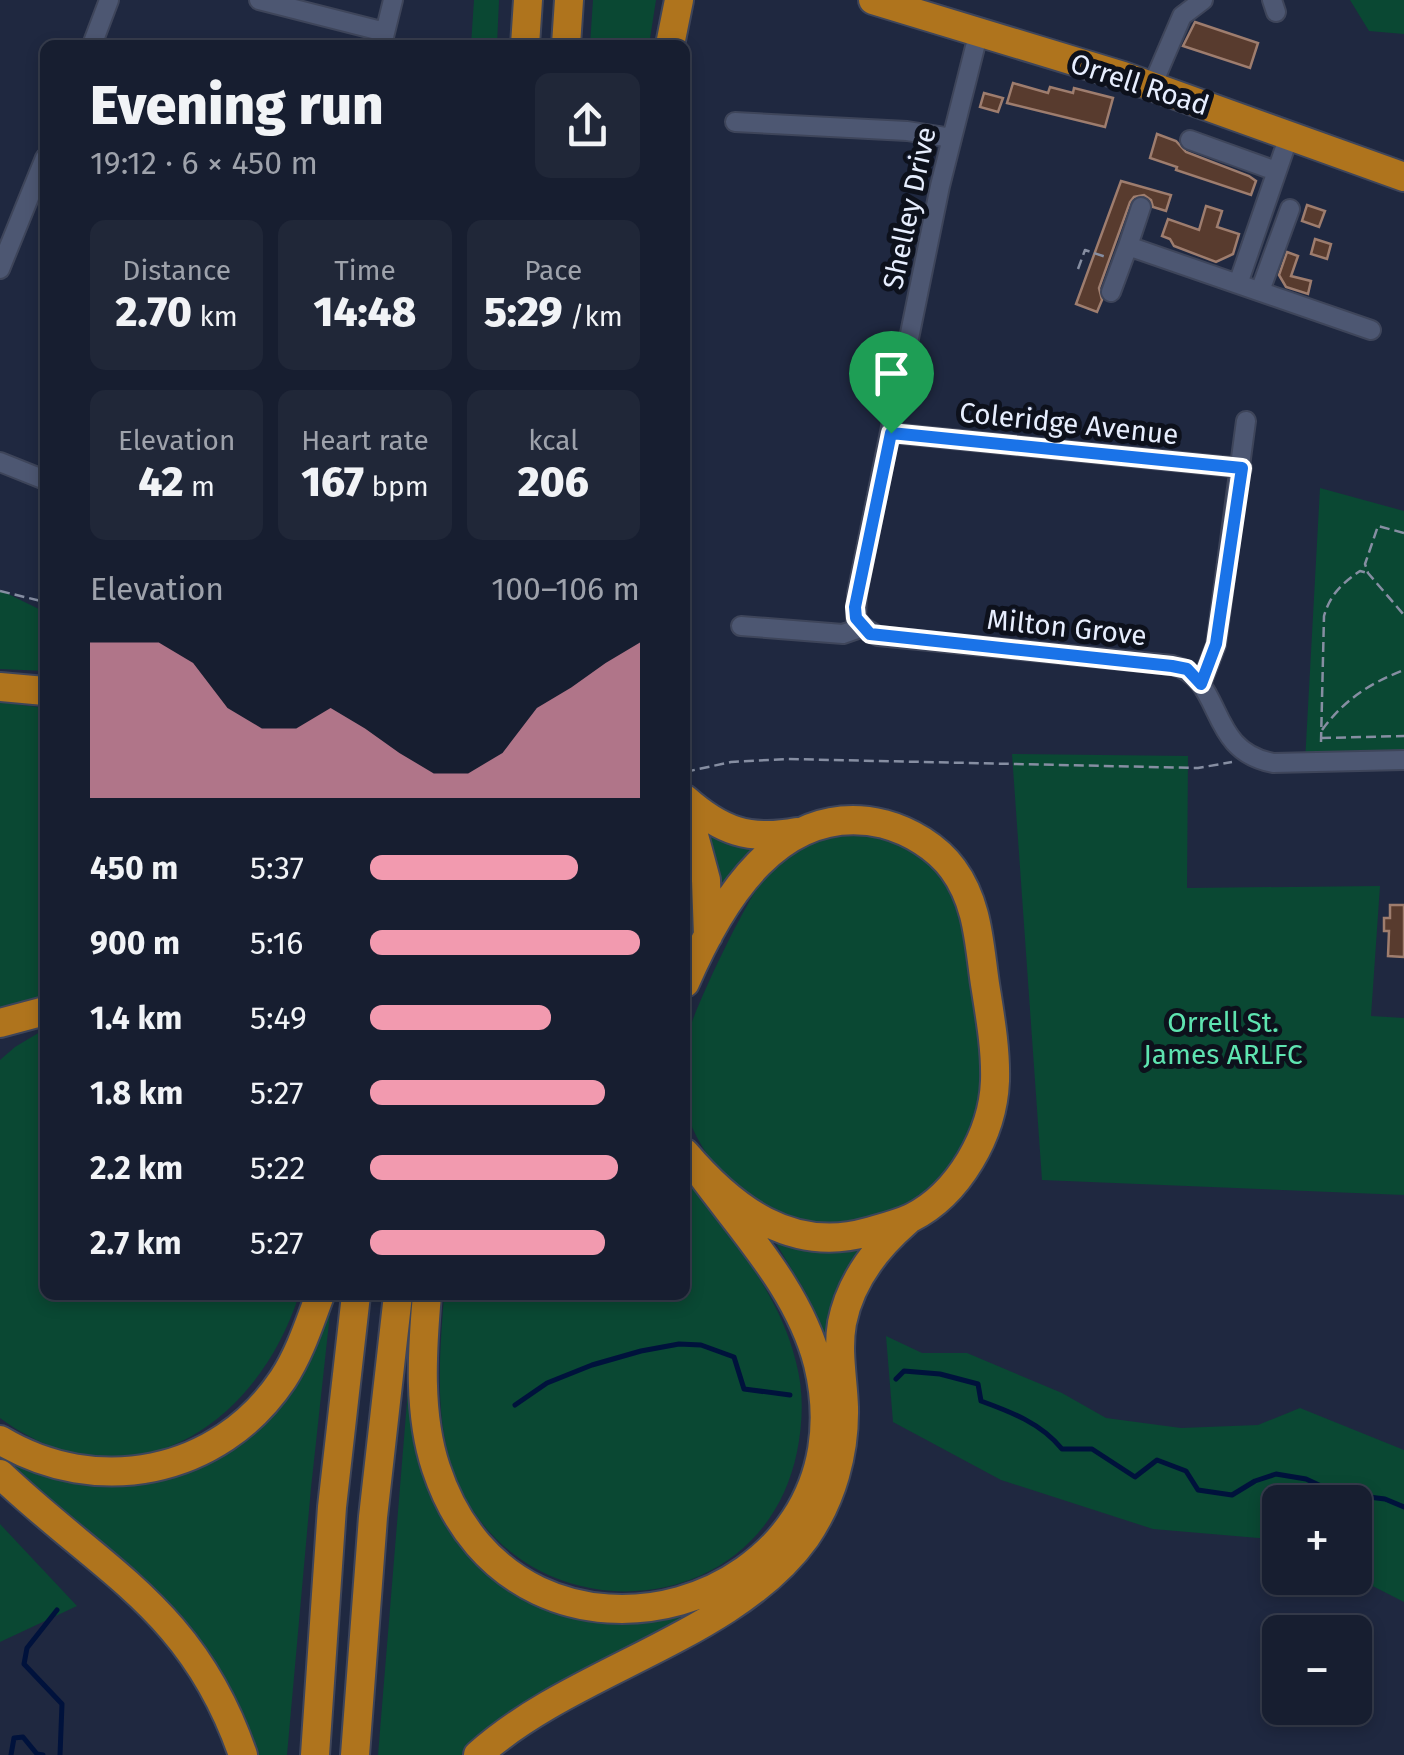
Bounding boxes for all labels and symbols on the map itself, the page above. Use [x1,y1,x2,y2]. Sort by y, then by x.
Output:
street label: Orrell Road [1066,47,1213,122]
street label: Shelley Drive [876,124,943,292]
pin [849,331,934,434]
street label: Coleridge Avenue [958,396,1180,451]
street label: Milton Grove [985,603,1149,652]
park label: Orrell St. James ARLFC [1143,1006,1303,1071]

